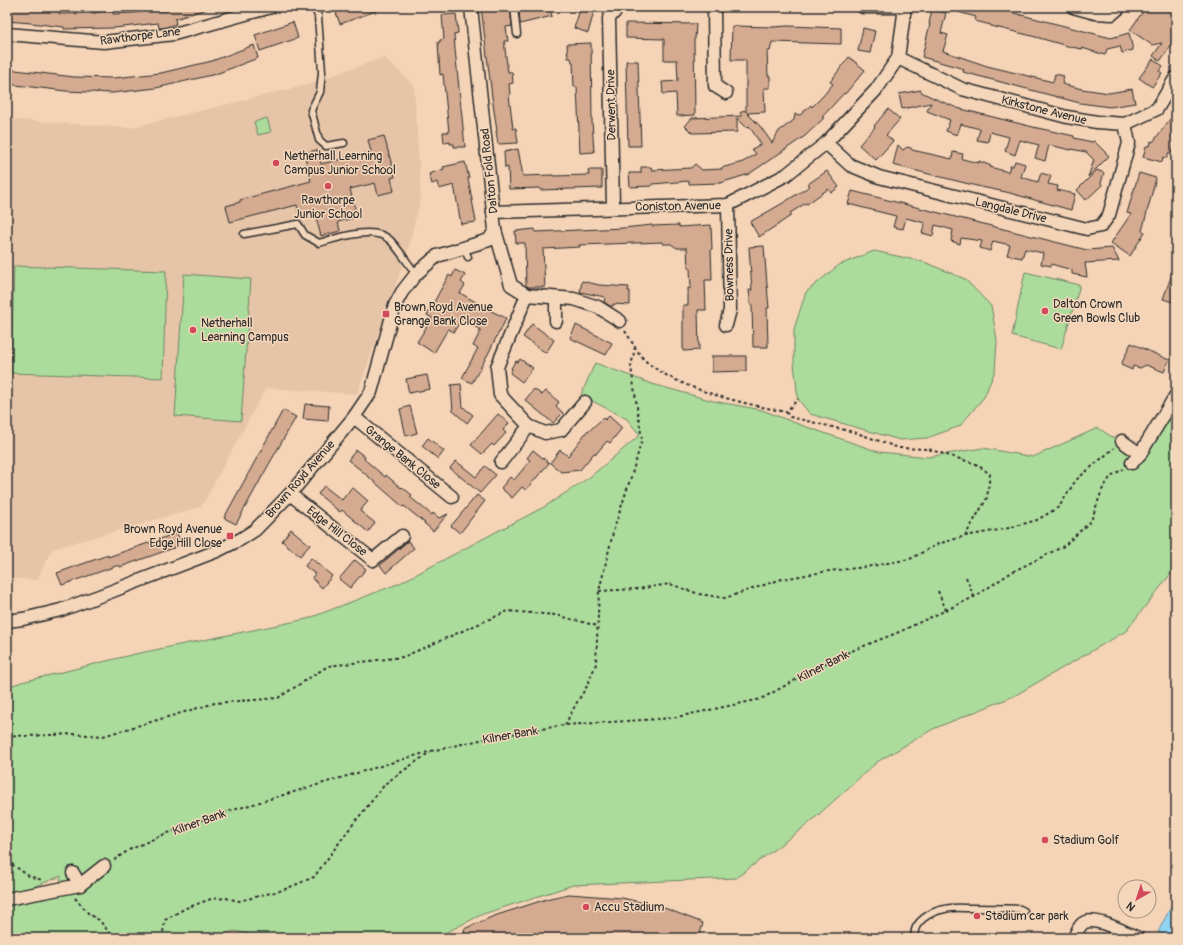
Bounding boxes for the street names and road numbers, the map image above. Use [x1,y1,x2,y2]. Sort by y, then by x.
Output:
street label: Rawthorpe Lane [99,24,181,49]
street label: Derwent Drive [603,69,620,141]
street label: Kirkstone Avenue [1000,93,1088,128]
street label: Dalton Fold Road [478,127,501,214]
street label: Langdale Drive [974,194,1048,227]
street label: Coniston Avenue [635,198,721,215]
street label: Bowness Drive [721,228,738,302]
street label: Grange Bank Close [362,422,444,493]
street label: Brown Royd Avenue [262,437,338,521]
street label: Edge Hill Close [303,503,370,560]
street label: Kilner Bank [795,647,851,686]
street label: Kilner Bank [481,723,539,748]
street label: Kilner Bank [170,806,228,839]

